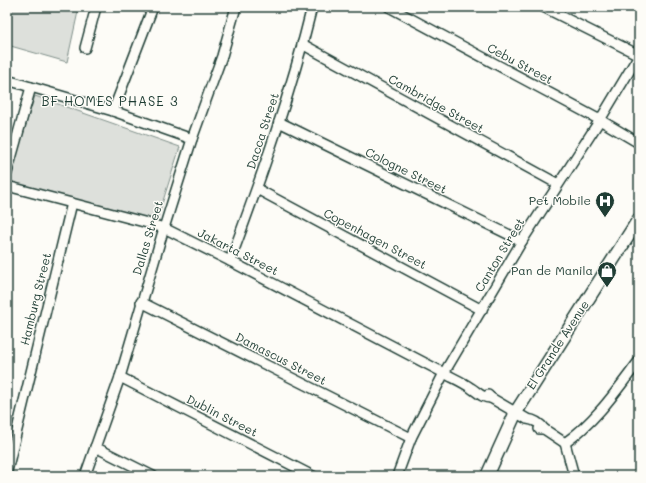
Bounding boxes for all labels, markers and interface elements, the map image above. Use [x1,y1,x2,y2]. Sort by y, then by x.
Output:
street label: Cebu Street [485,39,556,87]
street label: Cambridge Street [386,70,487,136]
street label: Dacca Street [242,90,282,171]
district label: BF HOMES PHASE 3 [41,92,179,109]
street label: Cologne Street [363,143,450,197]
hospital icon: Pet Mobile [594,190,616,218]
place label: Pet Mobile [529,192,591,208]
street label: Dallas Street [128,199,166,277]
street label: Copenhagen Street [321,204,430,272]
street label: Canton Street [471,214,528,295]
street label: Jakarta Street [195,224,282,278]
street label: Hamburg Street [16,251,54,347]
shop icon: Pan de Manila [596,260,618,288]
place label: Pan de Manila [511,262,593,278]
street label: El Grande Avenue [522,297,592,392]
street label: Damascus Street [233,328,330,388]
street label: Dublin Street [184,390,261,440]

